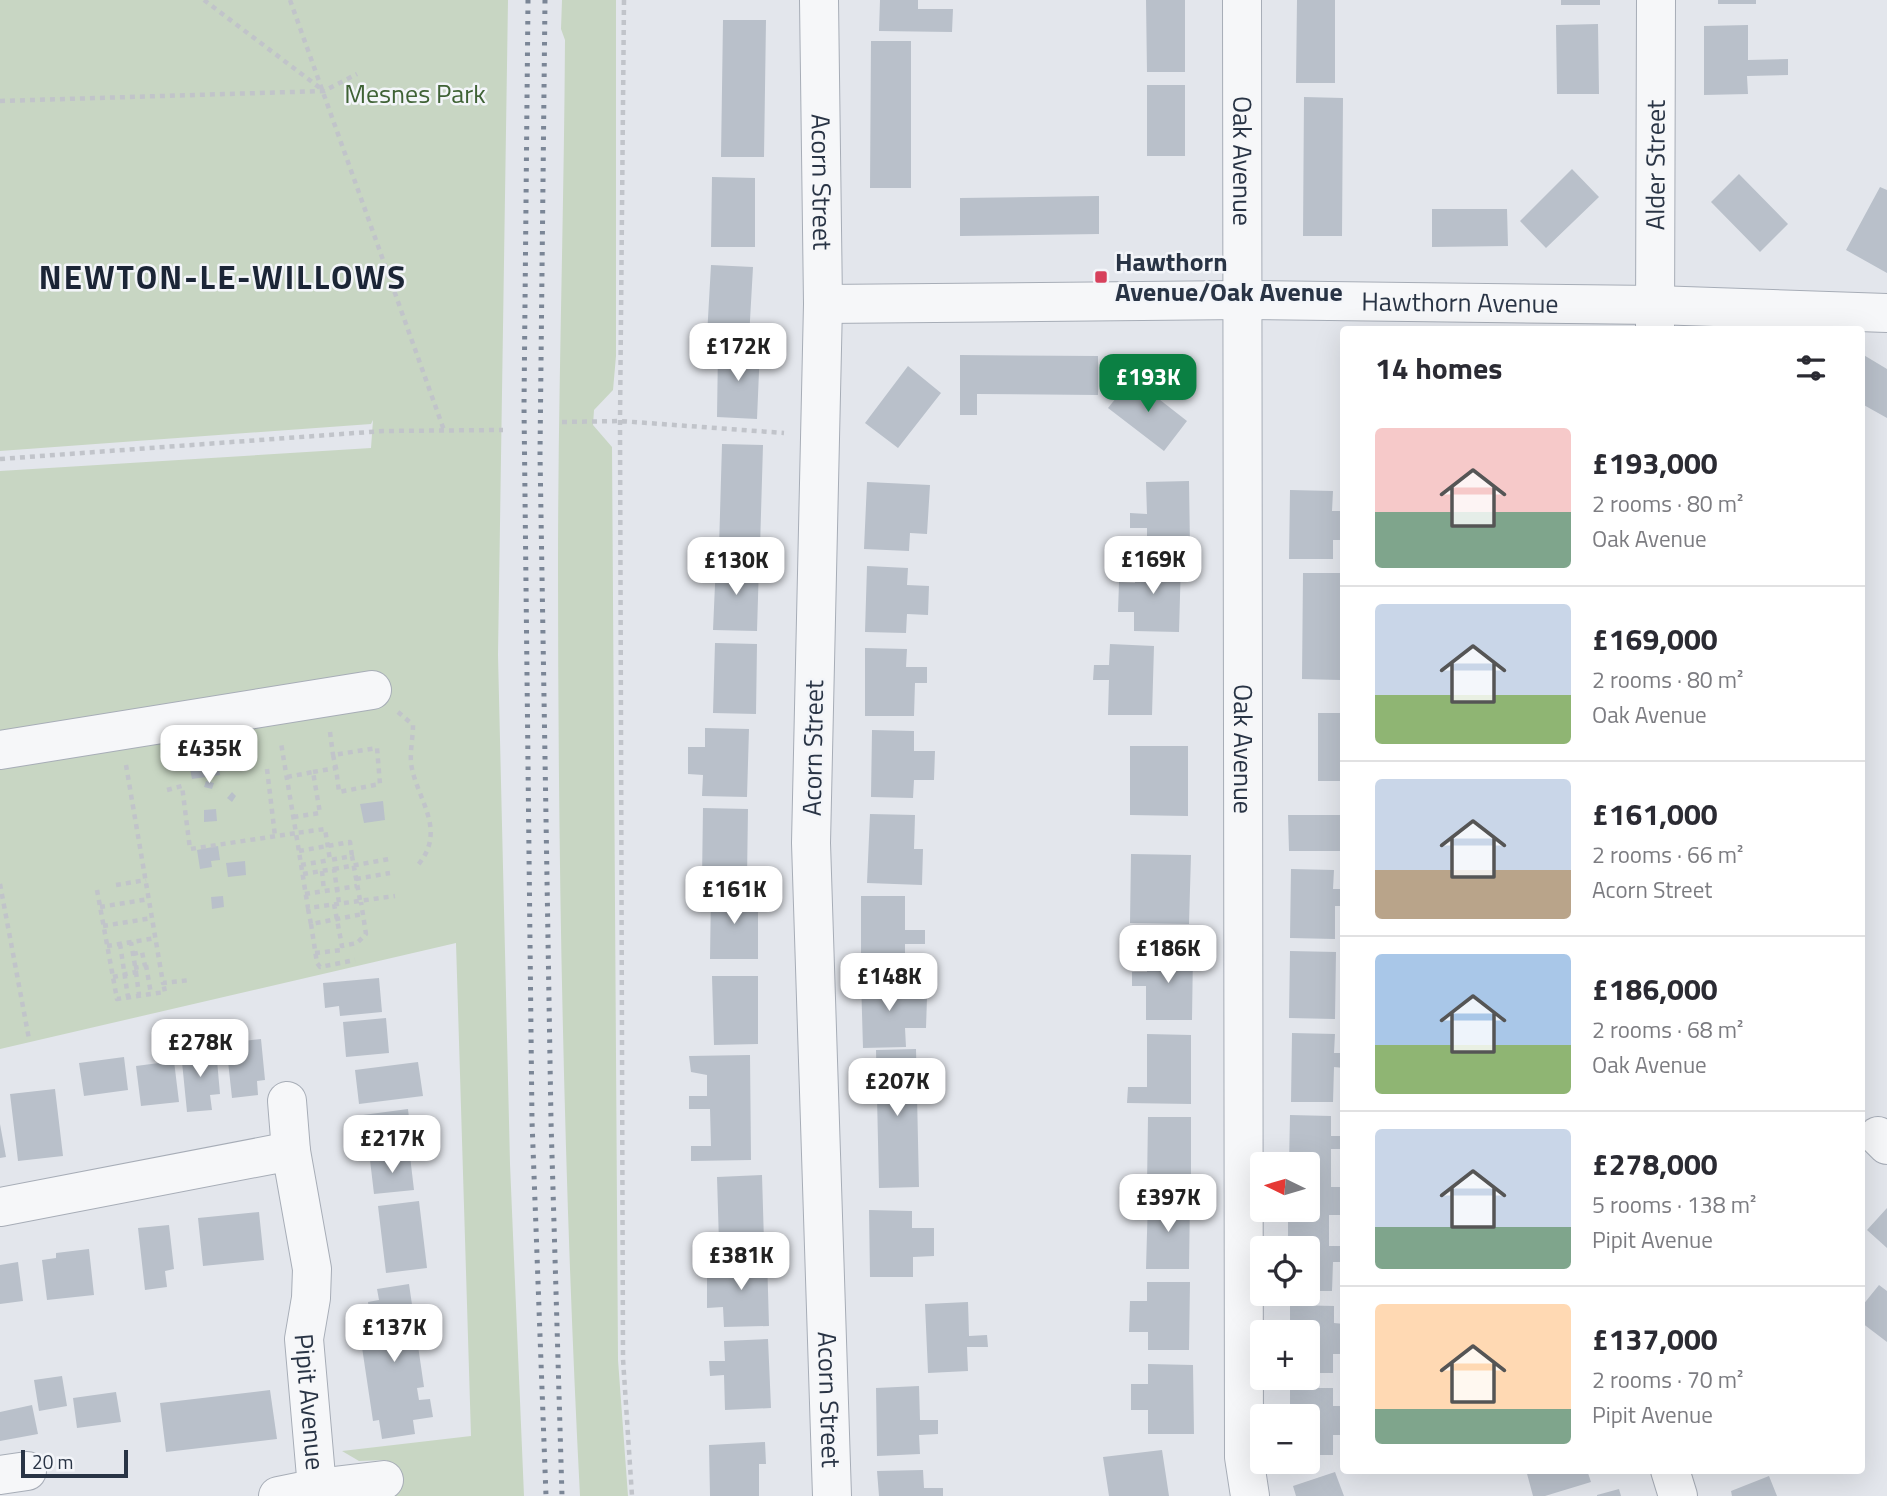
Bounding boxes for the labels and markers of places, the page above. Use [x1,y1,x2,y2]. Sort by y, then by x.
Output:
place label: Hawthorn Avenue/Oak Avenue [1115,242,1343,311]
marker: Hawthorn Avenue/Oak Avenue [1093,269,1109,285]
pin: £172K [689,324,787,383]
pin: £193K [1099,354,1197,414]
pin: £169K [1104,536,1202,596]
pin: £130K [687,538,785,597]
pin: £435K [160,726,258,785]
pin: £161K [685,866,783,926]
pin: £186K [1119,926,1217,985]
pin: £148K [840,954,938,1013]
pin: £278K [151,1020,249,1079]
pin: £207K [848,1058,946,1118]
pin: £217K [343,1116,441,1175]
pin: £397K [1119,1174,1217,1234]
pin: £381K [692,1232,790,1292]
pin: £137K [345,1304,443,1364]

